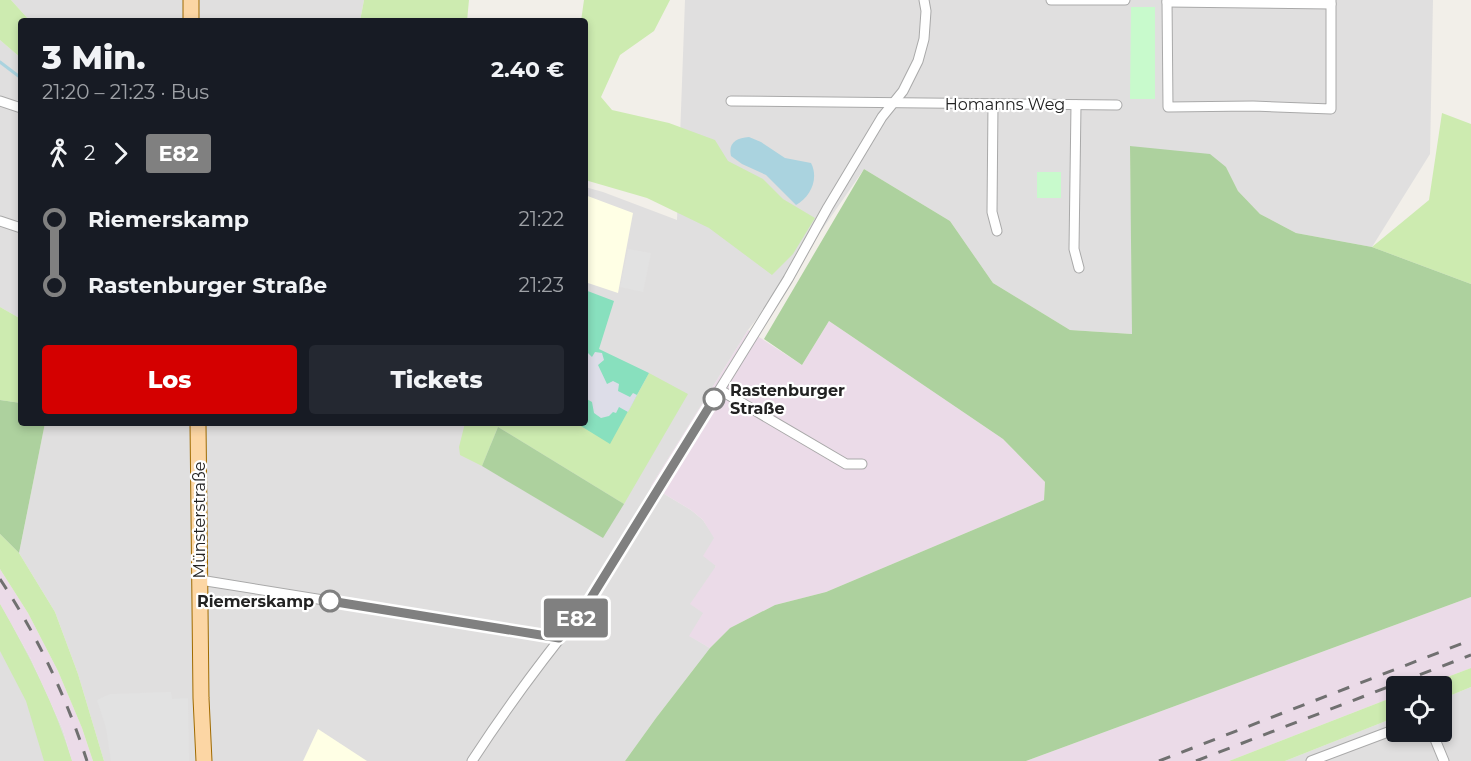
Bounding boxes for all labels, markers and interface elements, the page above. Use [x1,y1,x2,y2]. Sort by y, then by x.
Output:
text: 3 Min. [42,37,146,77]
text: 2.40 € [491,56,564,83]
text: 21:20 – 21:23 · Bus [42,80,209,104]
street label: Homanns Weg [945,95,1065,114]
icon: walk [42,137,75,170]
icon: forward [104,137,137,170]
text: 2 [84,141,95,165]
text: E82 [158,141,199,166]
text: Riemerskamp [88,206,249,233]
text: 21:22 [518,207,564,231]
text: Rastenburger Straße [88,272,327,299]
text: 21:23 [519,273,564,297]
button: Los [42,345,297,414]
button: Tickets [309,345,564,414]
place label: Rastenburger Straße [730,381,845,418]
marker: Rastenburger Straße [703,388,725,410]
street label: Münsterstraße [190,462,209,578]
marker: Riemerskamp [319,590,341,612]
place label: Riemerskamp [197,592,314,611]
line badge: E82 [542,598,610,638]
text: E82 [556,606,596,631]
map controls [1386,676,1452,742]
button: locate [1386,676,1452,742]

